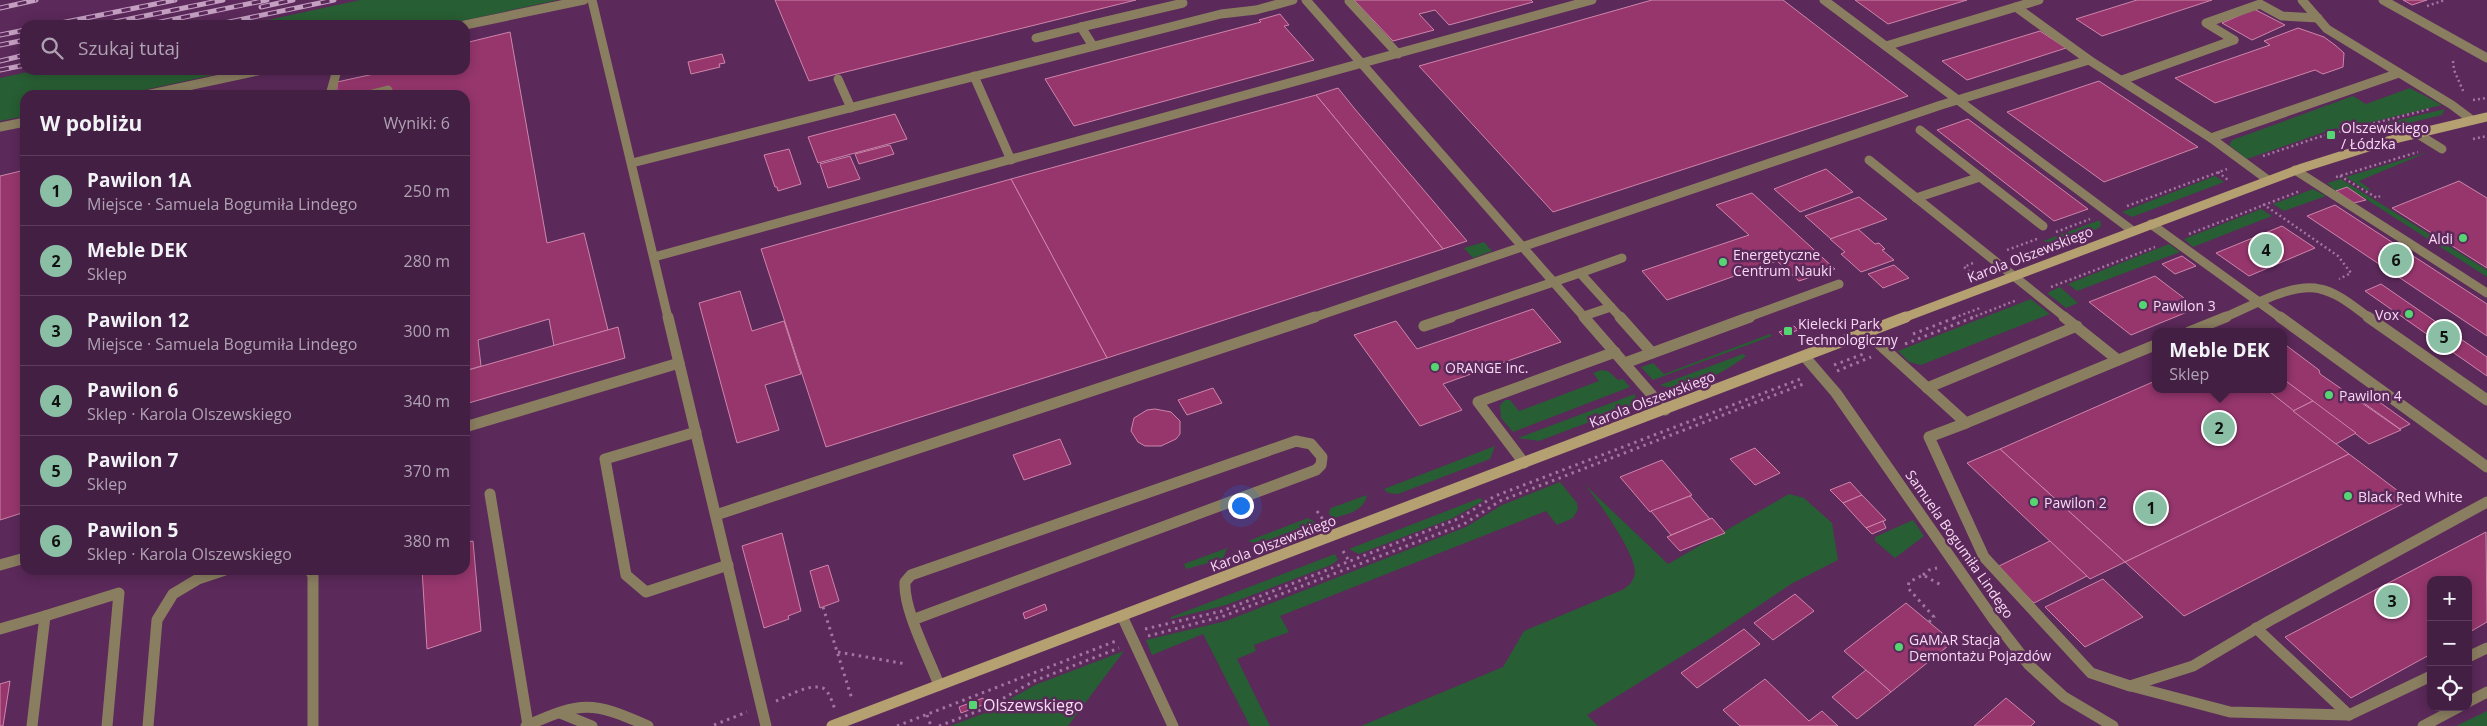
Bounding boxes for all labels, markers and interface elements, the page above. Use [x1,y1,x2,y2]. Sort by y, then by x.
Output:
search box [20,20,470,75]
icon: search [38,34,66,62]
text: Szukaj tutaj [78,35,180,61]
text: W pobliżu [40,109,142,137]
text: Wyniki: 6 [383,112,450,134]
place label: Olszewskiego / Łódzka [2341,118,2429,153]
marker: Olszewskiego / Łódzka [2325,129,2337,141]
text: Pawilon 1A [87,167,191,193]
text: 1 [51,180,61,202]
text: 250 m [404,180,450,202]
text: Miejsce · Samuela Bogumiła Lindego [87,193,357,215]
street label: Karola Olszewskiego [1964,221,2096,287]
place label: Aldi [2429,229,2453,248]
pin: 4 [2250,231,2282,269]
marker: Aldi [2457,232,2469,244]
text: Meble DEK [87,237,187,263]
pin: 6 [2380,241,2412,279]
place label: Energetyczne Centrum Nauki [1733,245,1832,280]
text: 2 [51,250,61,272]
text: 280 m [404,250,450,272]
marker: Energetyczne Centrum Nauki [1717,256,1729,268]
text: Sklep [87,263,127,285]
place label: Pawilon 3 [2153,296,2216,315]
marker: Pawilon 3 [2137,299,2149,311]
place label: Vox [2375,305,2400,324]
text: Pawilon 12 [87,307,189,333]
marker: Vox [2403,308,2415,320]
place label: Kielecki Park Technologiczny [1798,314,1899,349]
pin: 5 [2428,318,2460,356]
text: 3 [51,320,61,342]
text: 300 m [404,320,450,342]
marker: Kielecki Park Technologiczny [1782,325,1794,337]
popup [2152,328,2287,393]
text: Miejsce · Samuela Bogumiła Lindego [87,333,357,355]
text: Meble DEK [2169,337,2270,363]
place label: ORANGE Inc. [1445,358,1528,377]
marker: ORANGE Inc. [1429,361,1441,373]
text: Sklep [2169,363,2209,385]
street label: Karola Olszewskiego [1586,366,1718,432]
text: Pawilon 6 [87,377,178,403]
place label: Pawilon 4 [2339,386,2402,405]
marker: Pawilon 4 [2323,389,2335,401]
text: 4 [51,390,61,412]
text: 340 m [404,390,450,412]
text: Sklep · Karola Olszewskiego [87,403,292,425]
pin: 2 [2203,409,2235,447]
text: Pawilon 7 [87,447,178,473]
text: 5 [51,460,61,482]
text: 370 m [404,460,450,482]
street label: Samuela Bogumiła Lindego [1902,466,2018,622]
text: Sklep [87,473,127,495]
place label: Black Red White [2358,487,2463,506]
pin: 1 [2135,489,2167,527]
marker: Black Red White [2342,490,2354,502]
your location [1228,493,1254,519]
place label: Pawilon 2 [2044,493,2107,512]
marker: Pawilon 2 [2028,496,2040,508]
street label: Karola Olszewskiego [1207,510,1339,576]
text: Pawilon 5 [87,517,178,543]
text: 6 [51,530,61,552]
text: 380 m [404,530,450,552]
text: Sklep · Karola Olszewskiego [87,543,292,565]
map controls [2427,576,2472,711]
button: + [2427,576,2472,621]
pin: 3 [2376,582,2408,620]
button: − [2427,621,2472,666]
place label: GAMAR Stacja Demontażu Pojazdów [1909,630,2051,665]
marker: GAMAR Stacja Demontażu Pojazdów [1893,641,1905,653]
button: locate [2427,666,2472,711]
place label: Olszewskiego [983,694,1083,716]
marker: Olszewskiego [967,699,979,711]

